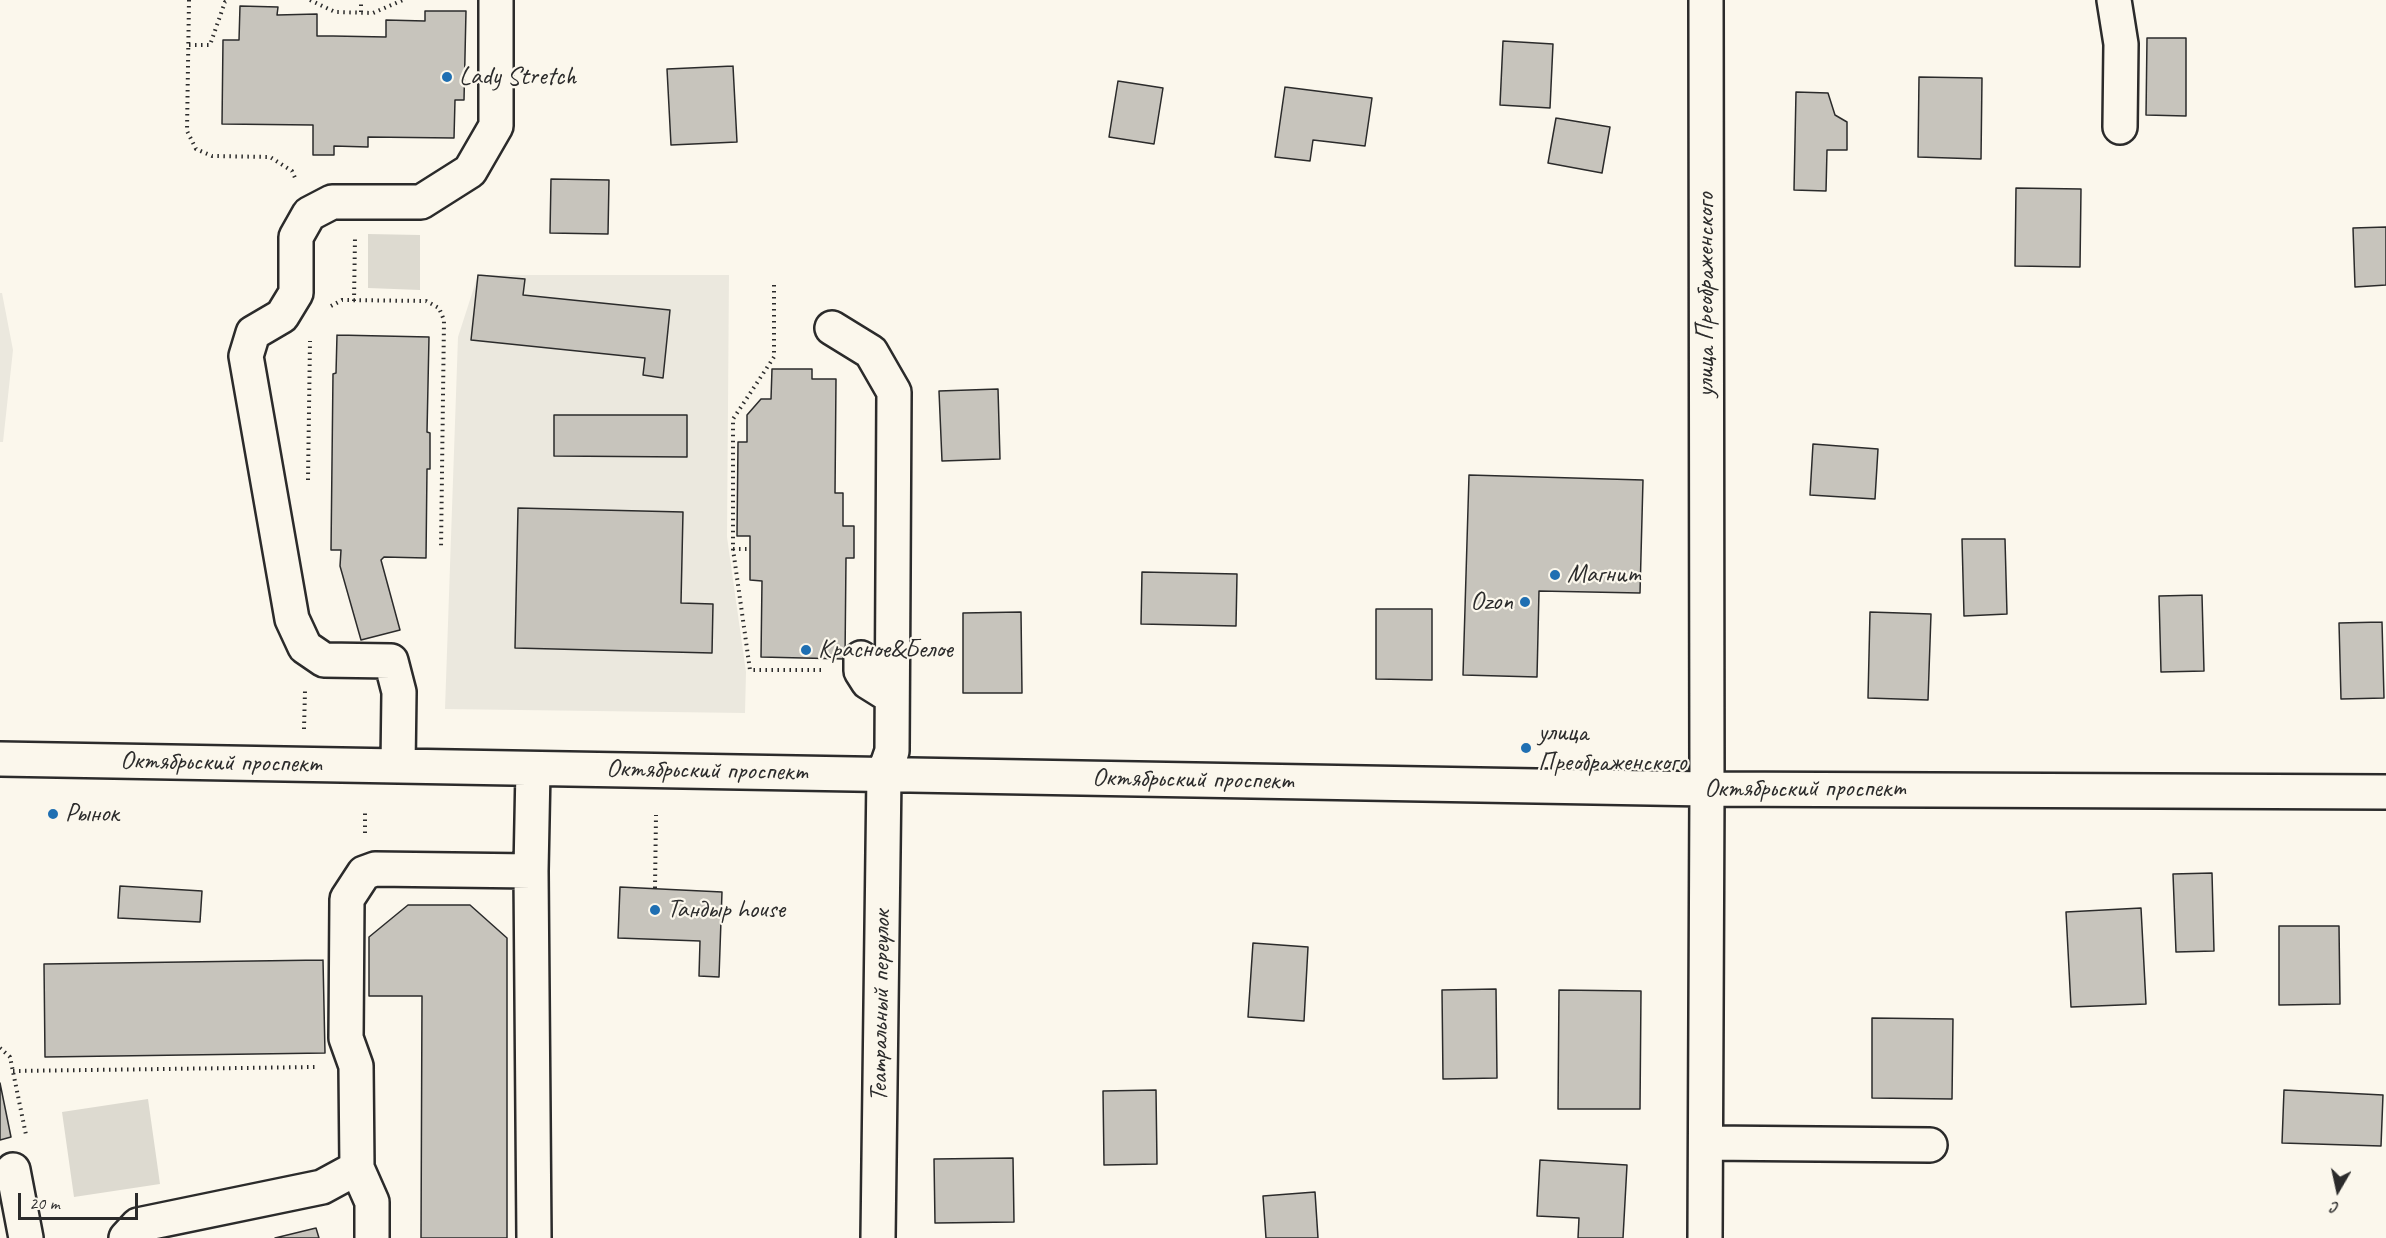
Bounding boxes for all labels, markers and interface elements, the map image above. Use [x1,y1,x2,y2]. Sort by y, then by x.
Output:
place label: Lady Stretch [459,61,576,93]
marker: Lady Stretch [440,70,454,84]
street label: улица Преображенского [1690,193,1722,397]
place label: Магнит [1567,559,1641,591]
marker: Магнит [1548,568,1562,582]
place label: Ozon [1470,586,1513,618]
marker: Ozon [1518,595,1532,609]
place label: Красное&Белое [818,634,953,666]
marker: Красное&Белое [799,643,813,657]
place label: улица Преображенского [1538,717,1686,778]
marker: улица Преображенского [1519,741,1533,755]
street label: Октябрьский проспект [120,746,322,780]
street label: Октябрьский проспект [606,754,808,788]
street label: Октябрьский проспект [1092,763,1294,797]
street label: Октябрьский проспект [1704,773,1906,805]
place label: Рынок [65,798,119,830]
marker: Рынок [46,807,60,821]
place label: Тандыр house [667,894,785,926]
marker: Тандыр house [648,903,662,917]
street label: Театральный переулок [864,910,898,1102]
north arrow [2308,1160,2368,1220]
scale bar [21,1181,141,1219]
text: 20 m [29,1192,60,1214]
text: С [2330,1197,2341,1218]

